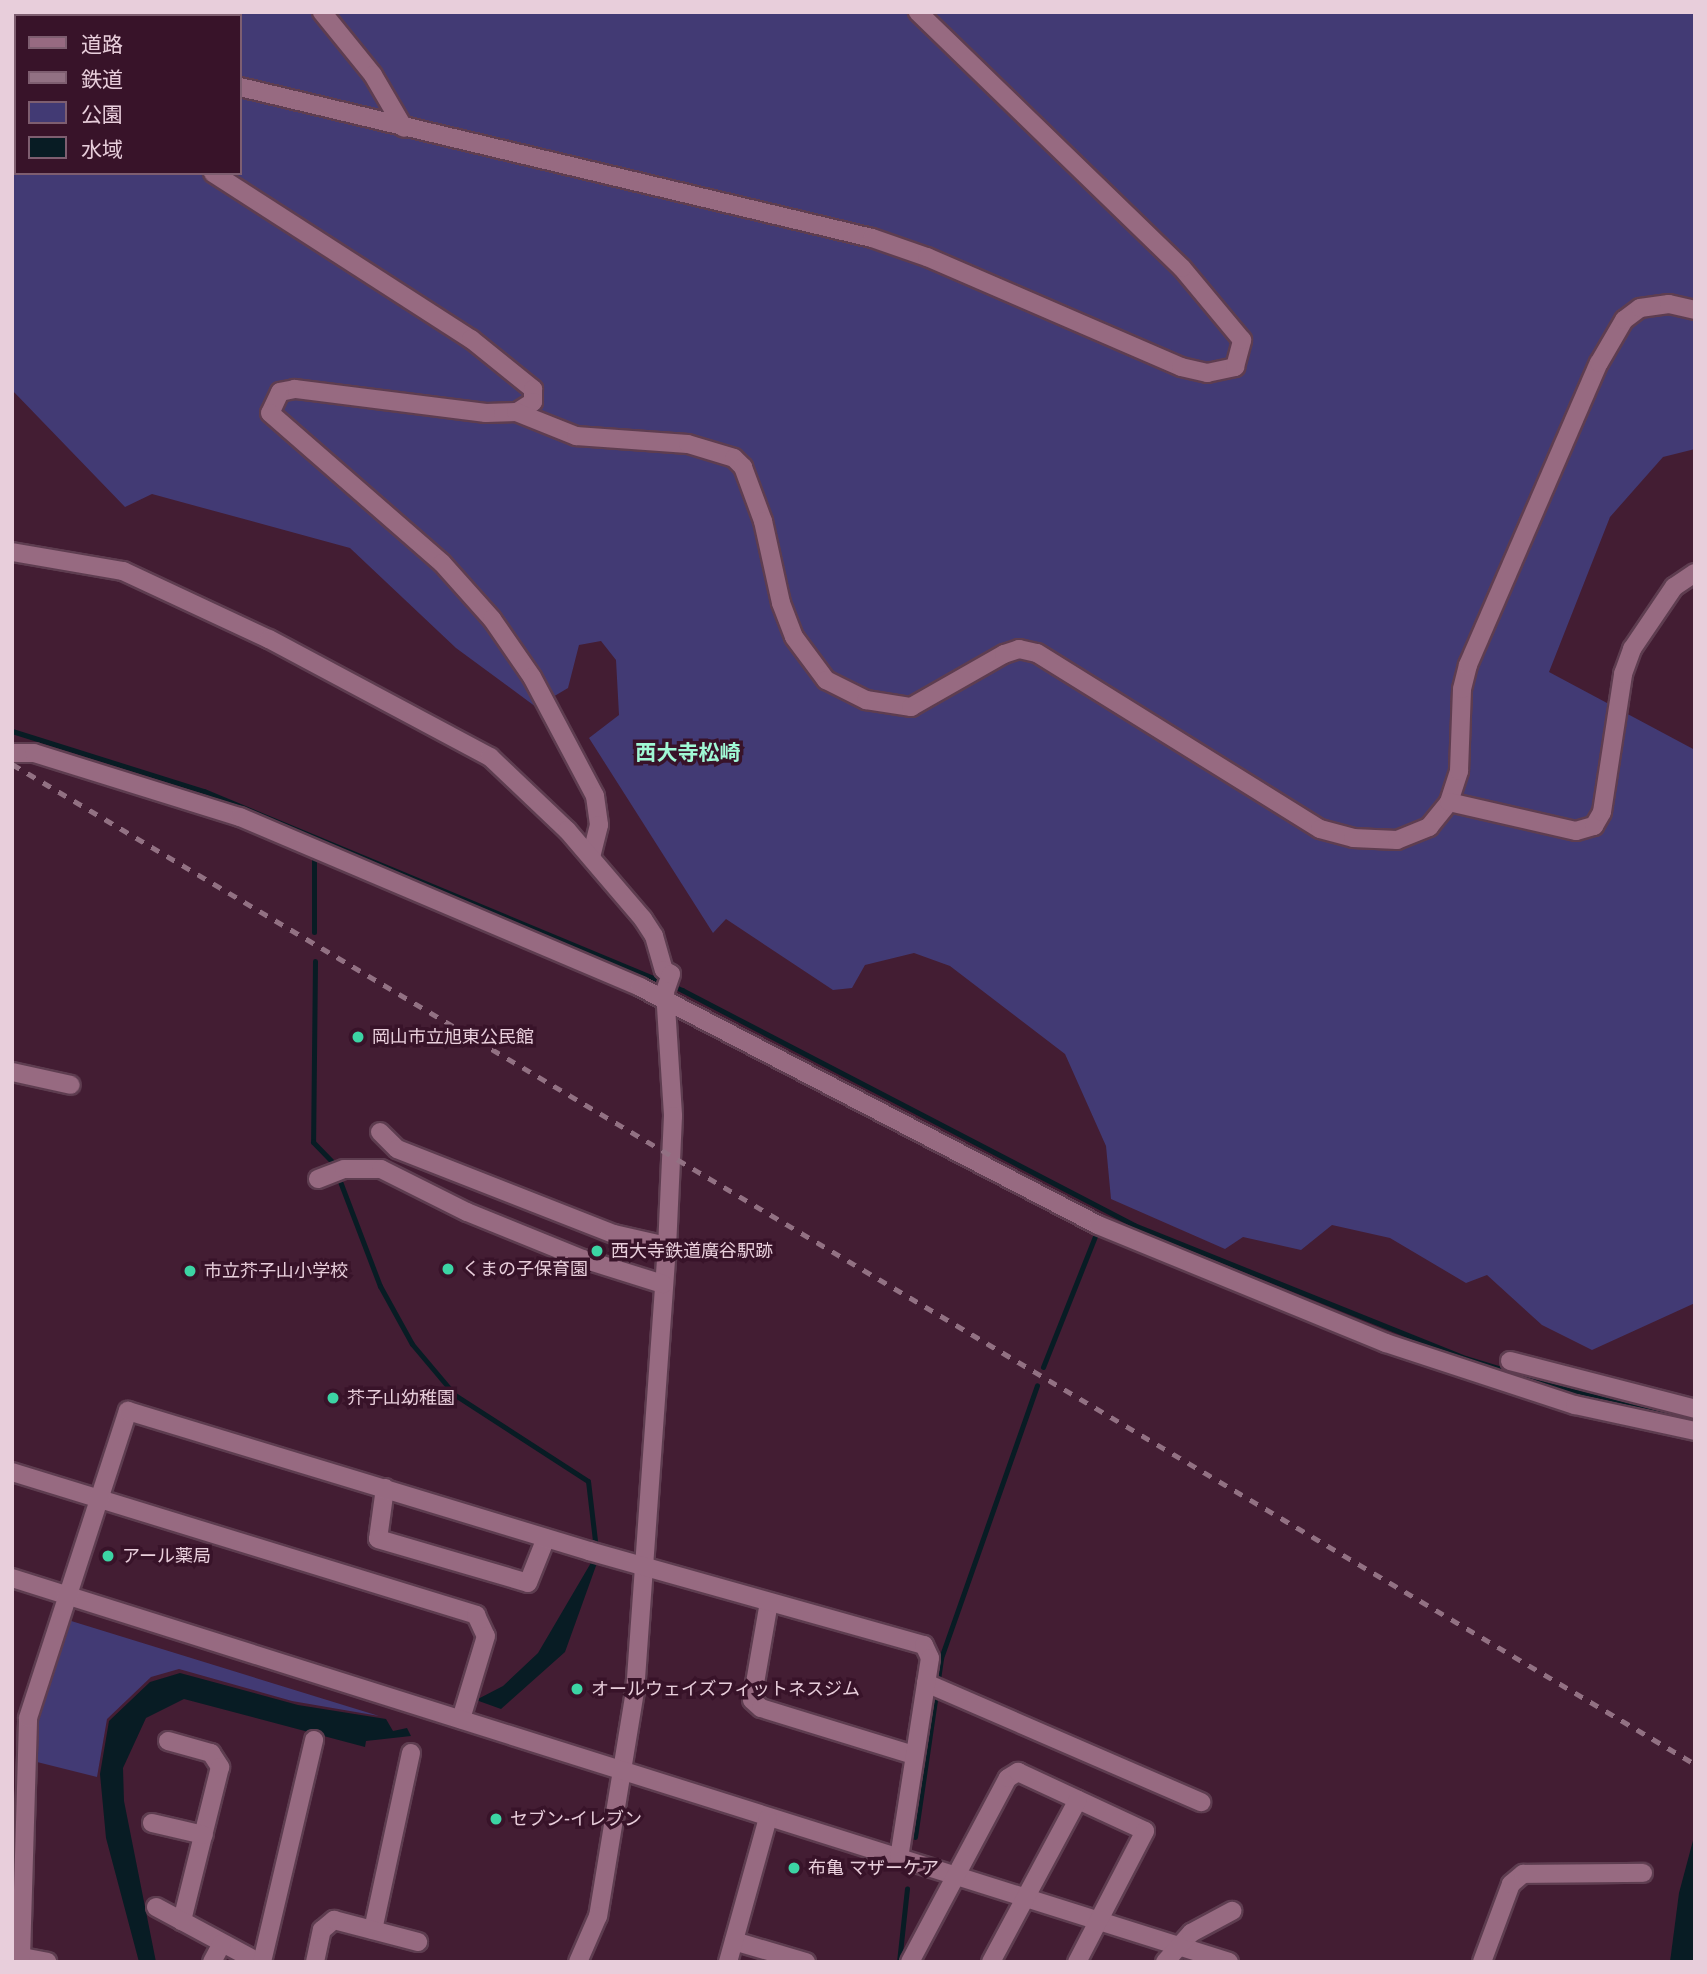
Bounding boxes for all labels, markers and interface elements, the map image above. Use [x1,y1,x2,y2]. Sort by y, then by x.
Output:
legend [14,14,242,175]
text: 道路 [81,33,123,56]
text: 鉄道 [81,68,123,91]
text: 公園 [81,103,123,126]
text: 水域 [81,138,123,161]
district label: 西大寺松崎 [636,740,740,766]
place label: 岡山市立旭東公民館 [372,1026,534,1048]
marker: 岡山市立旭東公民館 [350,1029,366,1045]
place label: 西大寺鉄道廣谷駅跡 [611,1240,773,1262]
marker: 西大寺鉄道廣谷駅跡 [589,1243,605,1259]
place label: くまの子保育園 [462,1258,588,1280]
place label: 市立芥子山小学校 [204,1260,348,1282]
marker: くまの子保育園 [440,1261,456,1277]
marker: 市立芥子山小学校 [182,1263,198,1279]
place label: 芥子山幼稚園 [347,1387,455,1409]
marker: 芥子山幼稚園 [325,1390,341,1406]
place label: アール薬局 [122,1545,211,1567]
marker: アール薬局 [100,1548,116,1564]
place label: オールウェイズフィットネスジム [591,1678,861,1700]
marker: オールウェイズフィットネスジム [569,1681,585,1697]
place label: セブン-イレブン [510,1808,642,1830]
marker: セブン-イレブン [488,1811,504,1827]
place label: 布亀 マザーケア [808,1857,939,1879]
marker: 布亀 マザーケア [786,1860,802,1876]

